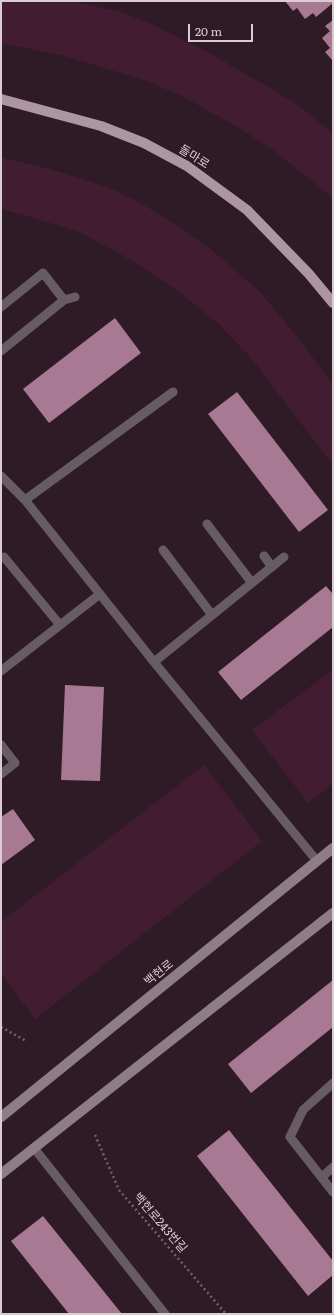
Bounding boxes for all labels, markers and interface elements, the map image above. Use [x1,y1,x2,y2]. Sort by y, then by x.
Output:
scale bar [190,16,255,42]
text: 20 m [195,22,222,40]
street label: 돌마로 [176,142,212,172]
street label: 백현로 [142,957,176,989]
street label: 백현로243번길 [130,1190,190,1256]

